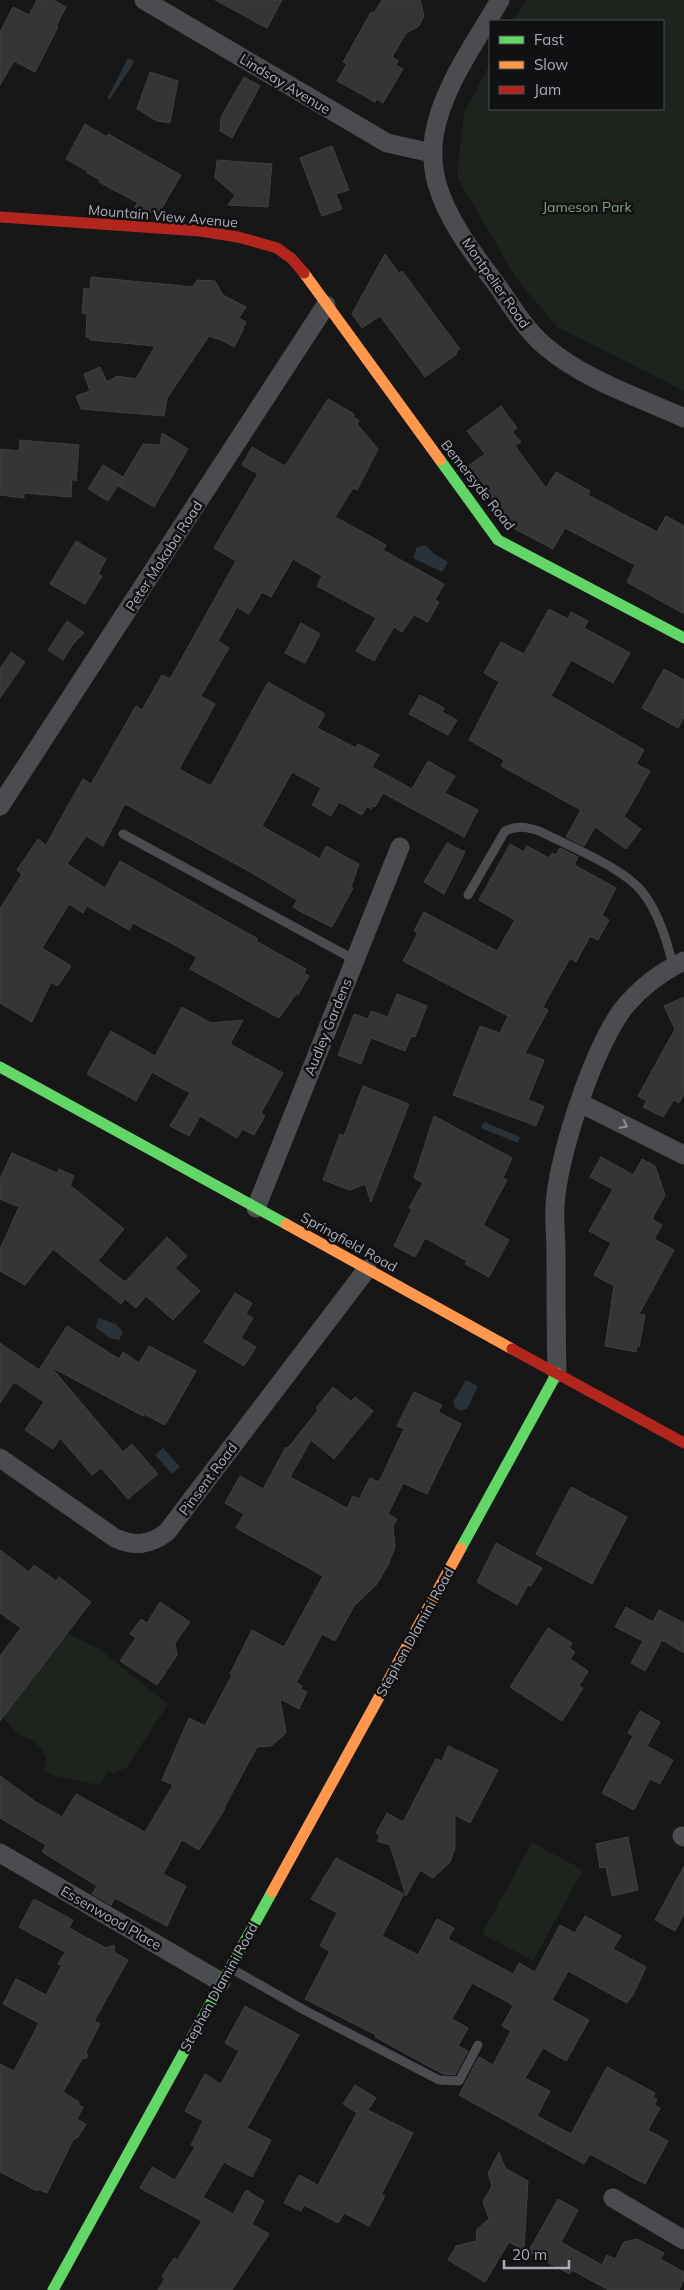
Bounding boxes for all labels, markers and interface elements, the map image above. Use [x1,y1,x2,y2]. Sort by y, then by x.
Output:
legend [489,20,664,110]
text: Fast [534,30,564,49]
street label: Lindsay Avenue [236,50,334,118]
text: Slow [534,55,568,74]
text: Jam [534,80,561,99]
park label: Jameson Park [542,198,632,216]
street label: Mountain View Avenue [88,200,238,232]
street label: Montpelier Road [458,234,534,332]
street label: Bemersyde Road [437,436,519,534]
street label: Peter Mokaba Road [122,497,206,615]
street label: Audley Gardens [300,976,356,1078]
one-way arrow [619,1119,628,1129]
street label: Springfield Road [298,1208,400,1276]
street label: Pinsent Road [175,1439,241,1519]
street label: Stephen Dlamini Road [372,1564,458,1700]
street label: Essenwood Place [58,1882,164,1954]
street label: Stephen Dlamini Road [176,1919,262,2055]
scale bar [504,2238,569,2270]
text: 20 m [512,2245,547,2264]

